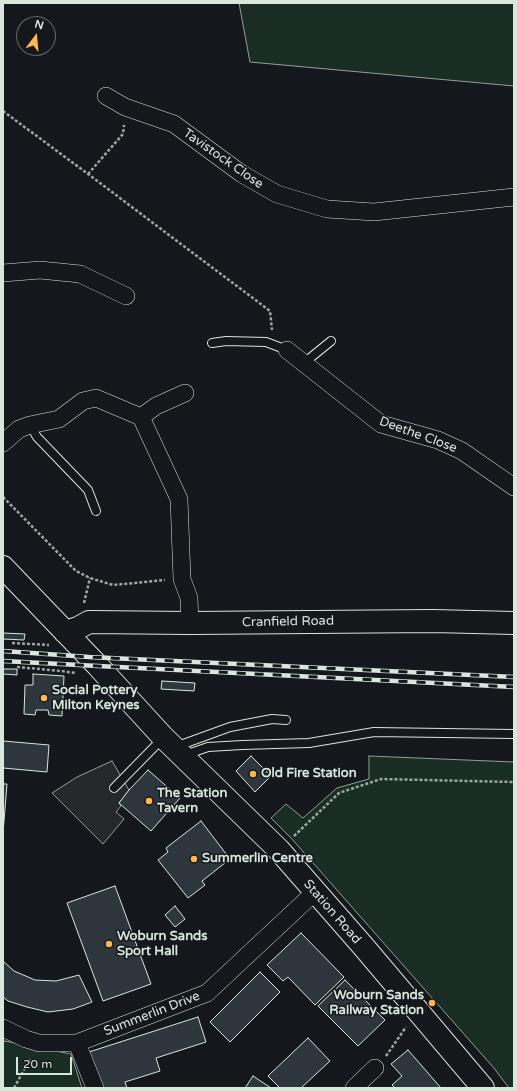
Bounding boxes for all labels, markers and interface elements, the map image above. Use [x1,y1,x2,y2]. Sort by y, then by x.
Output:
north arrow [16,16,56,56]
text: N [33,17,45,32]
street label: Tavistock Close [180,126,266,192]
street label: Deethe Close [377,414,459,456]
street label: Cranfield Road [242,613,334,631]
place label: Social Pottery Milton Keynes [52,683,139,714]
marker: Social Pottery Milton Keynes [39,693,49,703]
place label: Old Fire Station [261,766,357,782]
marker: Old Fire Station [248,769,258,779]
place label: The Station Tavern [157,786,227,817]
marker: The Station Tavern [144,796,154,806]
place label: Summerlin Centre [202,851,313,867]
marker: Summerlin Centre [189,854,199,864]
street label: Station Road [300,877,364,947]
place label: Woburn Sands Sport Hall [117,929,208,960]
marker: Woburn Sands Sport Hall [104,939,114,949]
street label: Summerlin Drive [102,988,202,1040]
place label: Woburn Sands Railway Station [329,988,424,1019]
marker: Woburn Sands Railway Station [427,998,437,1008]
scale bar [18,1049,74,1075]
text: 20 m [23,1057,52,1071]

